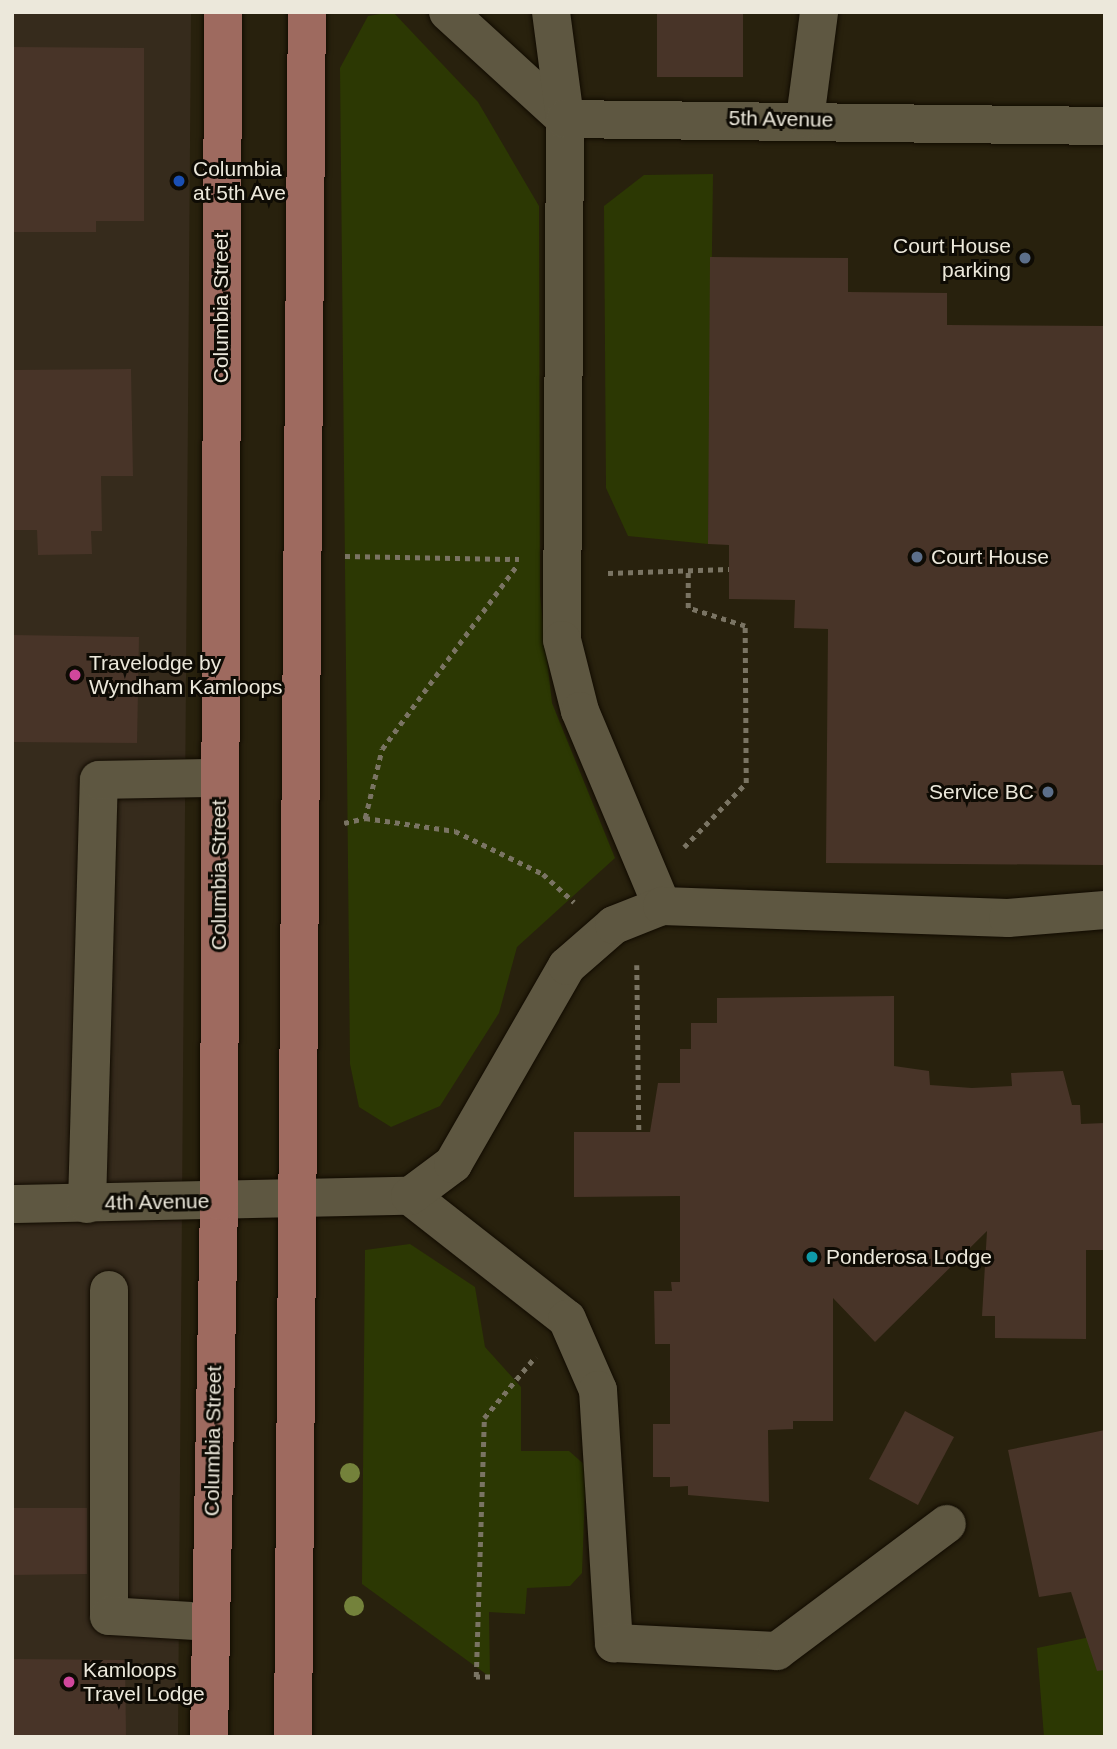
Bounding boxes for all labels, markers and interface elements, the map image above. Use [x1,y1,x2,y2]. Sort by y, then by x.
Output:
street label: 5th Avenue [728,105,834,133]
place label: Columbia at 5th Ave [193,156,287,206]
marker: Columbia at 5th Ave [171,173,187,189]
street label: Columbia Street [208,233,234,383]
place label: Court House parking [893,233,1011,283]
marker: Court House parking [1017,250,1033,266]
place label: Court House [931,544,1049,570]
marker: Court House [909,549,925,565]
place label: Travelodge by Wyndham Kamloops [89,650,283,700]
marker: Travelodge by Wyndham Kamloops [67,667,83,683]
place label: Service BC [929,779,1034,805]
marker: Service BC [1040,784,1056,800]
street label: Columbia Street [206,800,232,950]
street label: 4th Avenue [104,1188,210,1216]
place label: Ponderosa Lodge [826,1244,992,1270]
marker: Ponderosa Lodge [804,1249,820,1265]
street label: Columbia Street [199,1366,227,1516]
place label: Kamloops Travel Lodge [83,1657,205,1707]
marker: Kamloops Travel Lodge [61,1674,77,1690]

